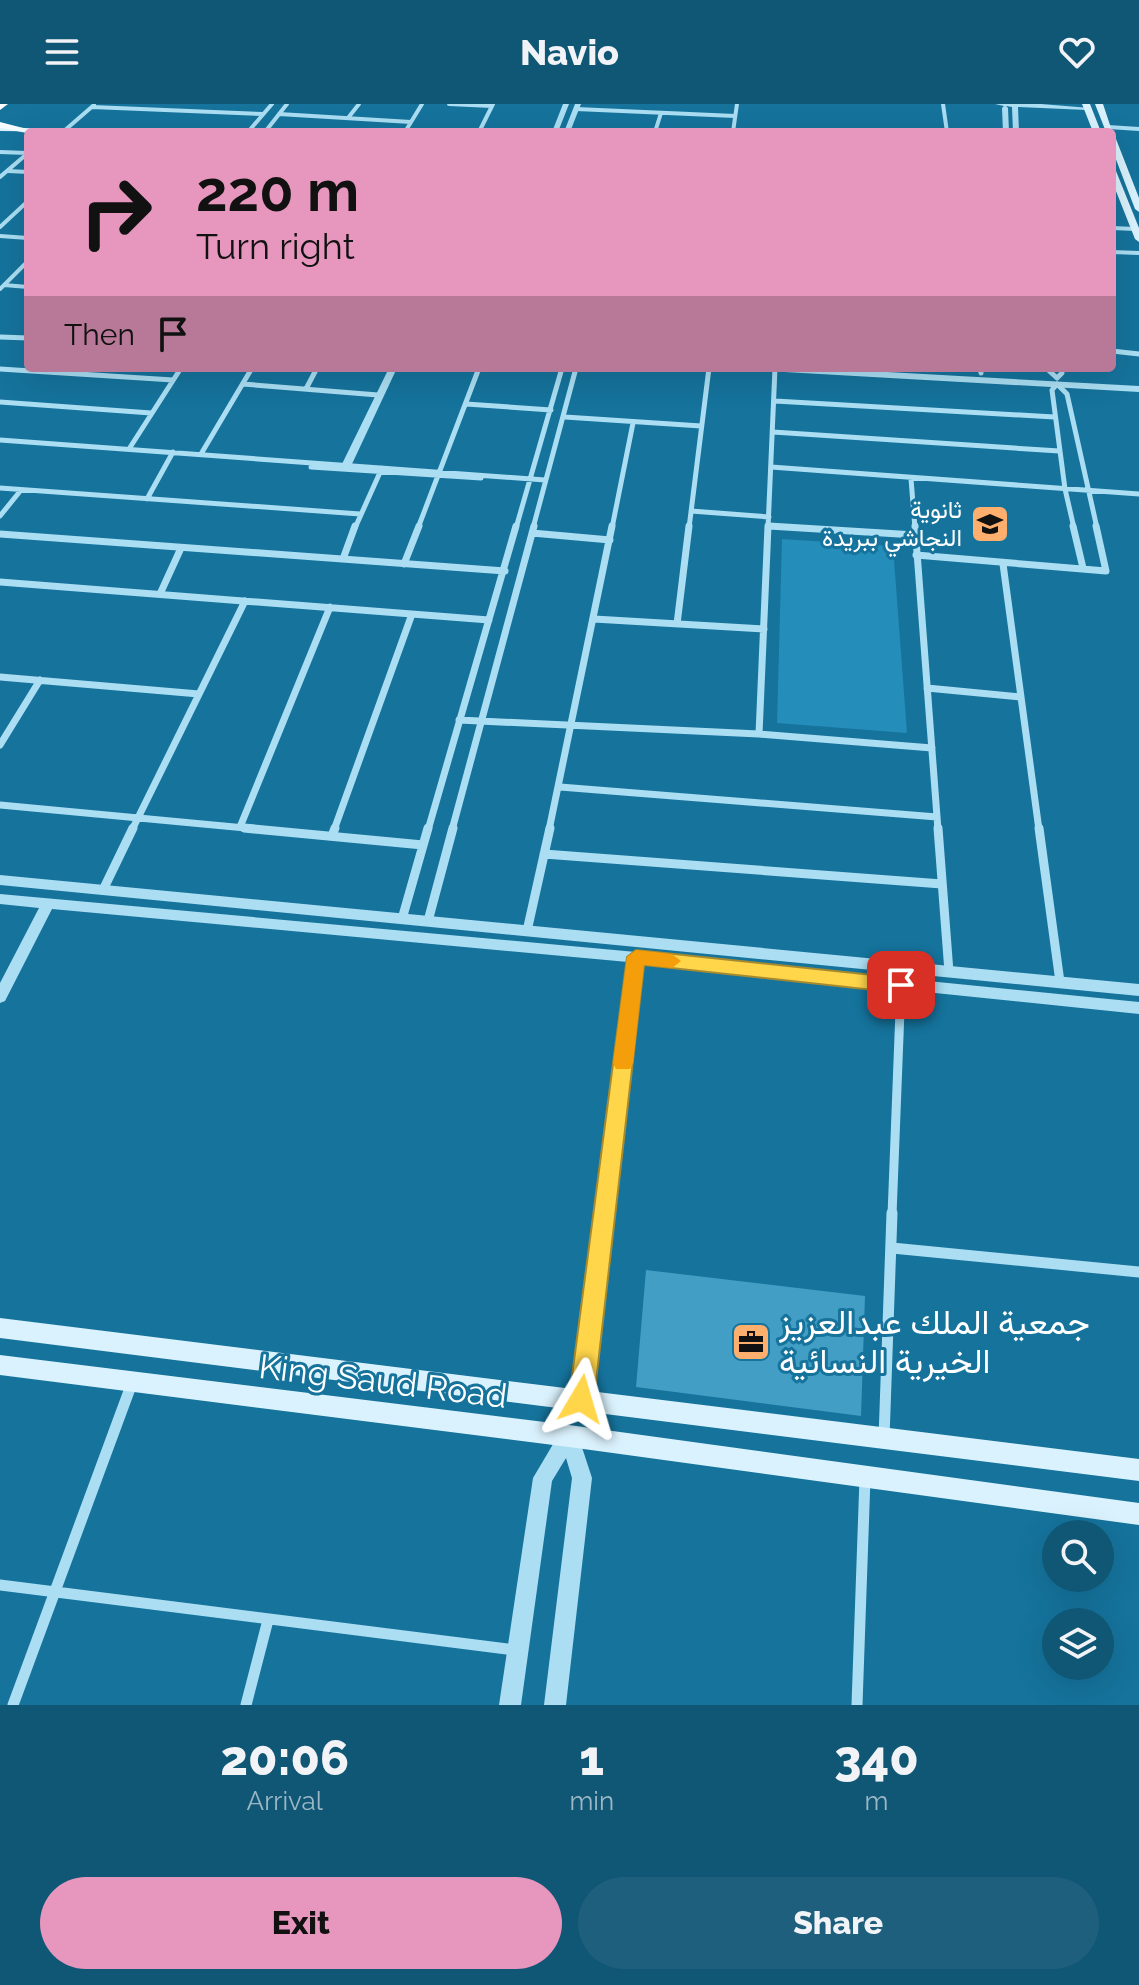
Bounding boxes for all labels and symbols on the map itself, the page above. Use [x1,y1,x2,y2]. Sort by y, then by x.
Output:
place label: ثانوية النجاشي ببريدة [822,495,962,557]
school or university icon: ثانوية النجاشي ببريدة [969,503,1011,545]
pin [867,951,935,1019]
place label: جمعية الملك عبدالعزيز الخيرية النسائية [778,1302,1090,1382]
office icon: جمعية الملك عبدالعزيز الخيرية النسائية [730,1321,772,1363]
street label: King Saud Road [257,1346,509,1416]
position arrow [539,1357,623,1441]

